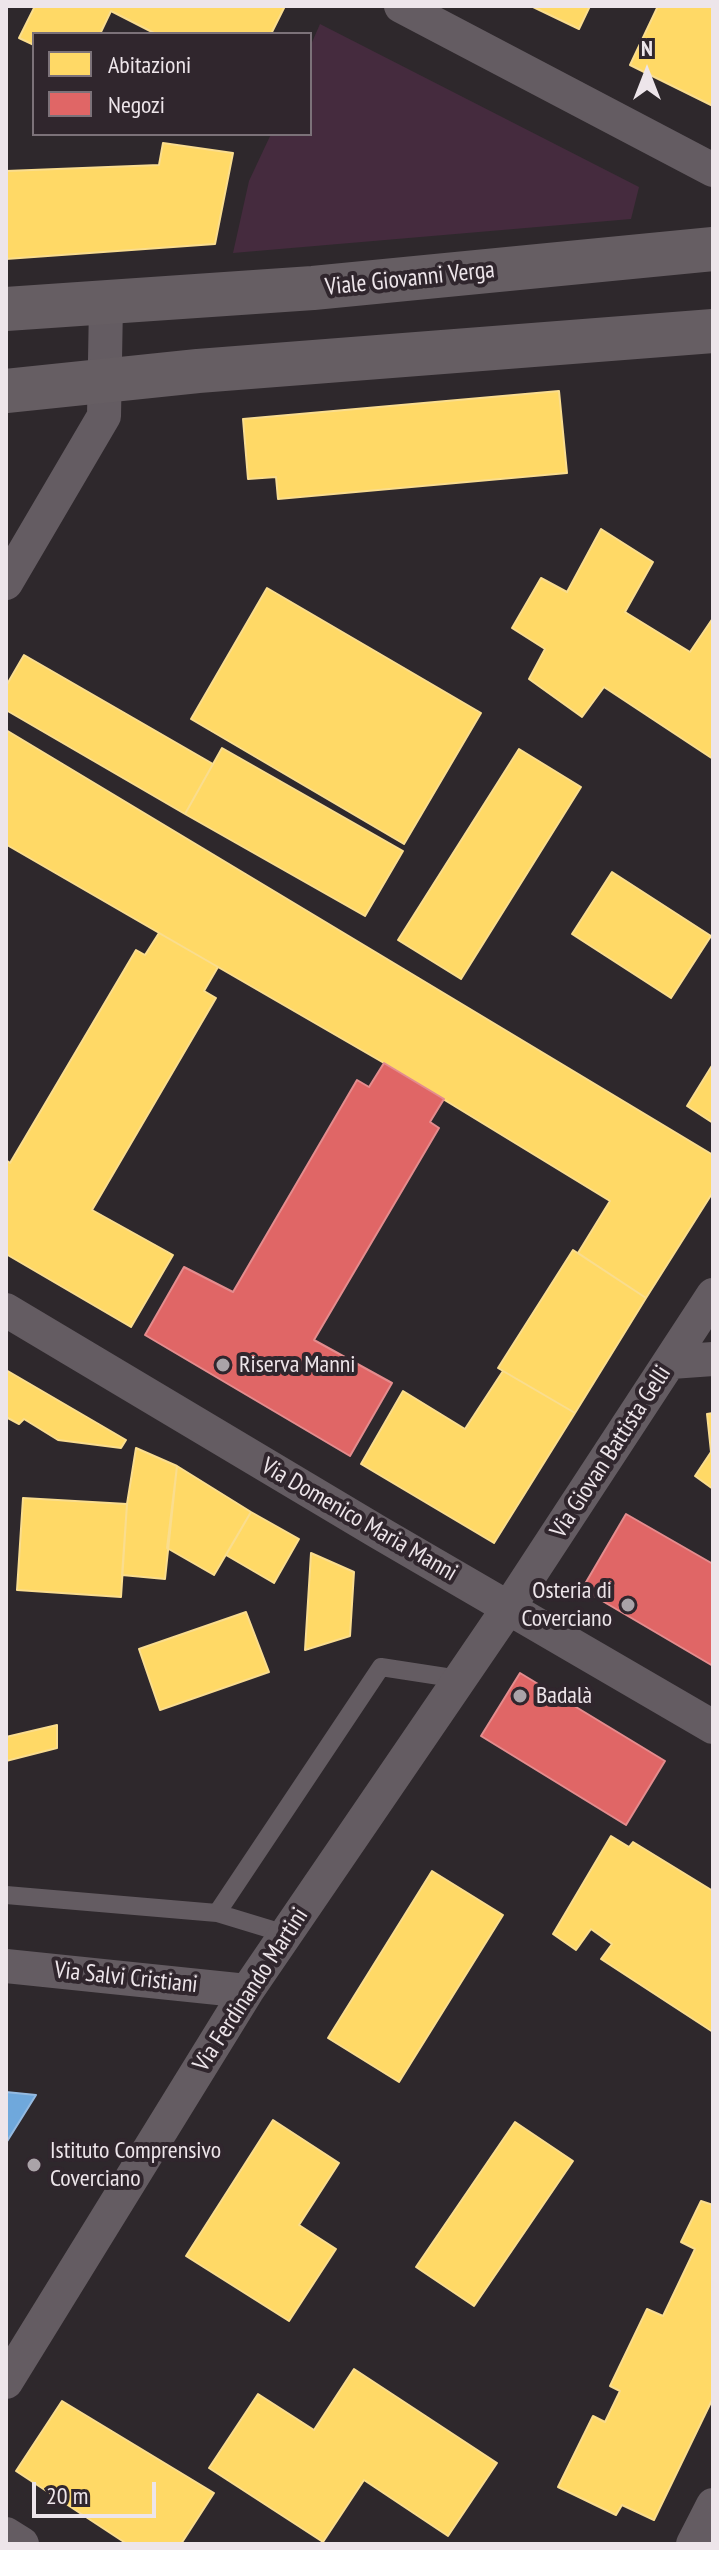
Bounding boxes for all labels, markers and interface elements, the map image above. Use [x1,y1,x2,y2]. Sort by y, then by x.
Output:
legend [32,32,312,136]
north arrow [607,32,687,112]
text: N [641,34,653,62]
text: Abitazioni [108,49,191,80]
text: Negozi [108,89,165,120]
street label: Viale Giovanni Verga [324,256,496,302]
place label: Riserva Manni [239,1351,355,1379]
marker: Riserva Manni [214,1356,232,1374]
street label: Via Giovan Battista Gelli [545,1360,677,1544]
street label: Via Domenico Maria Manni [256,1452,462,1588]
place label: Osteria di Coverciano [521,1577,612,1633]
marker: Osteria di Coverciano [619,1596,637,1614]
place label: Badalà [536,1682,592,1710]
marker: Badalà [511,1687,529,1705]
street label: Via Ferdinando Martini [187,1903,315,2077]
street label: Via Salvi Cristiani [53,1956,199,2000]
place label: Istituto Comprensivo Coverciano [50,2137,221,2193]
marker: Istituto Comprensivo Coverciano [25,2156,43,2174]
scale bar [36,2466,160,2516]
text: 20 m [46,2480,88,2511]

